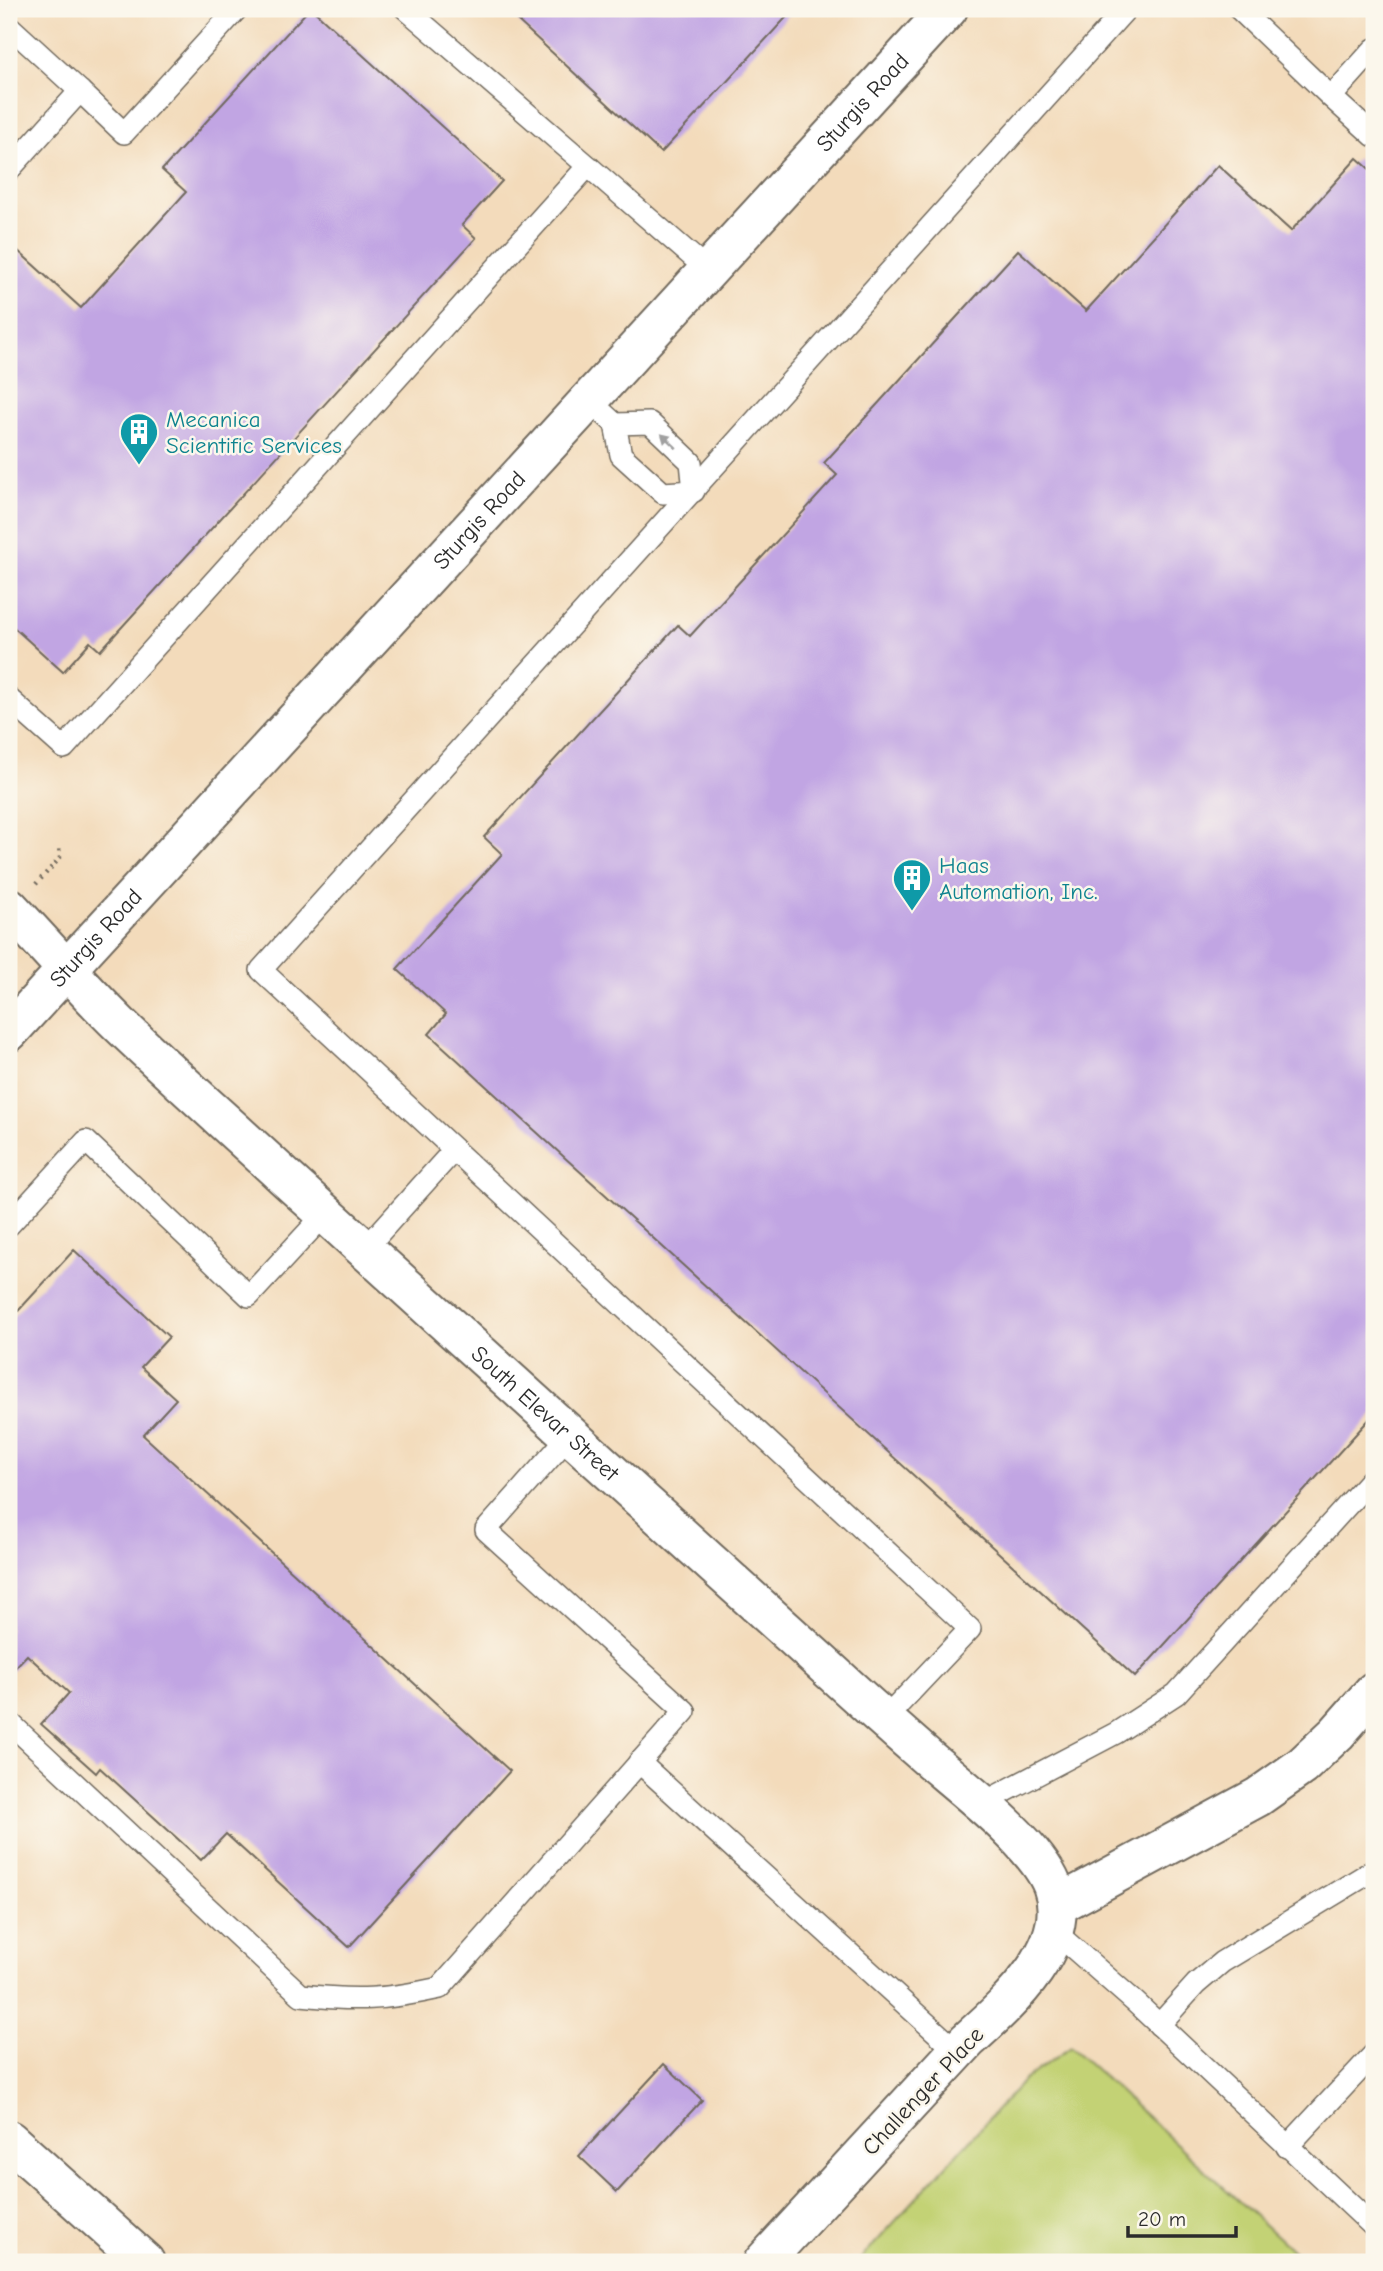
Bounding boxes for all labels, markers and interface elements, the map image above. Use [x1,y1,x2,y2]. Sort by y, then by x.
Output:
street label: Sturgis Road [811,48,914,157]
place label: Mecanica Scientific Services [166,406,342,459]
building icon: Mecanica Scientific Services [118,411,160,466]
one-way arrow [661,433,678,449]
street label: Sturgis Road [427,465,531,575]
place label: Haas Automation, Inc. [939,852,1098,905]
building icon: Haas Automation, Inc. [891,857,933,912]
street label: Sturgis Road [44,883,147,992]
street label: South Elevar Street [466,1340,626,1488]
street label: Challenger Place [857,2021,989,2161]
scale bar [1128,2194,1236,2238]
text: 20 m [1138,2207,1186,2231]

